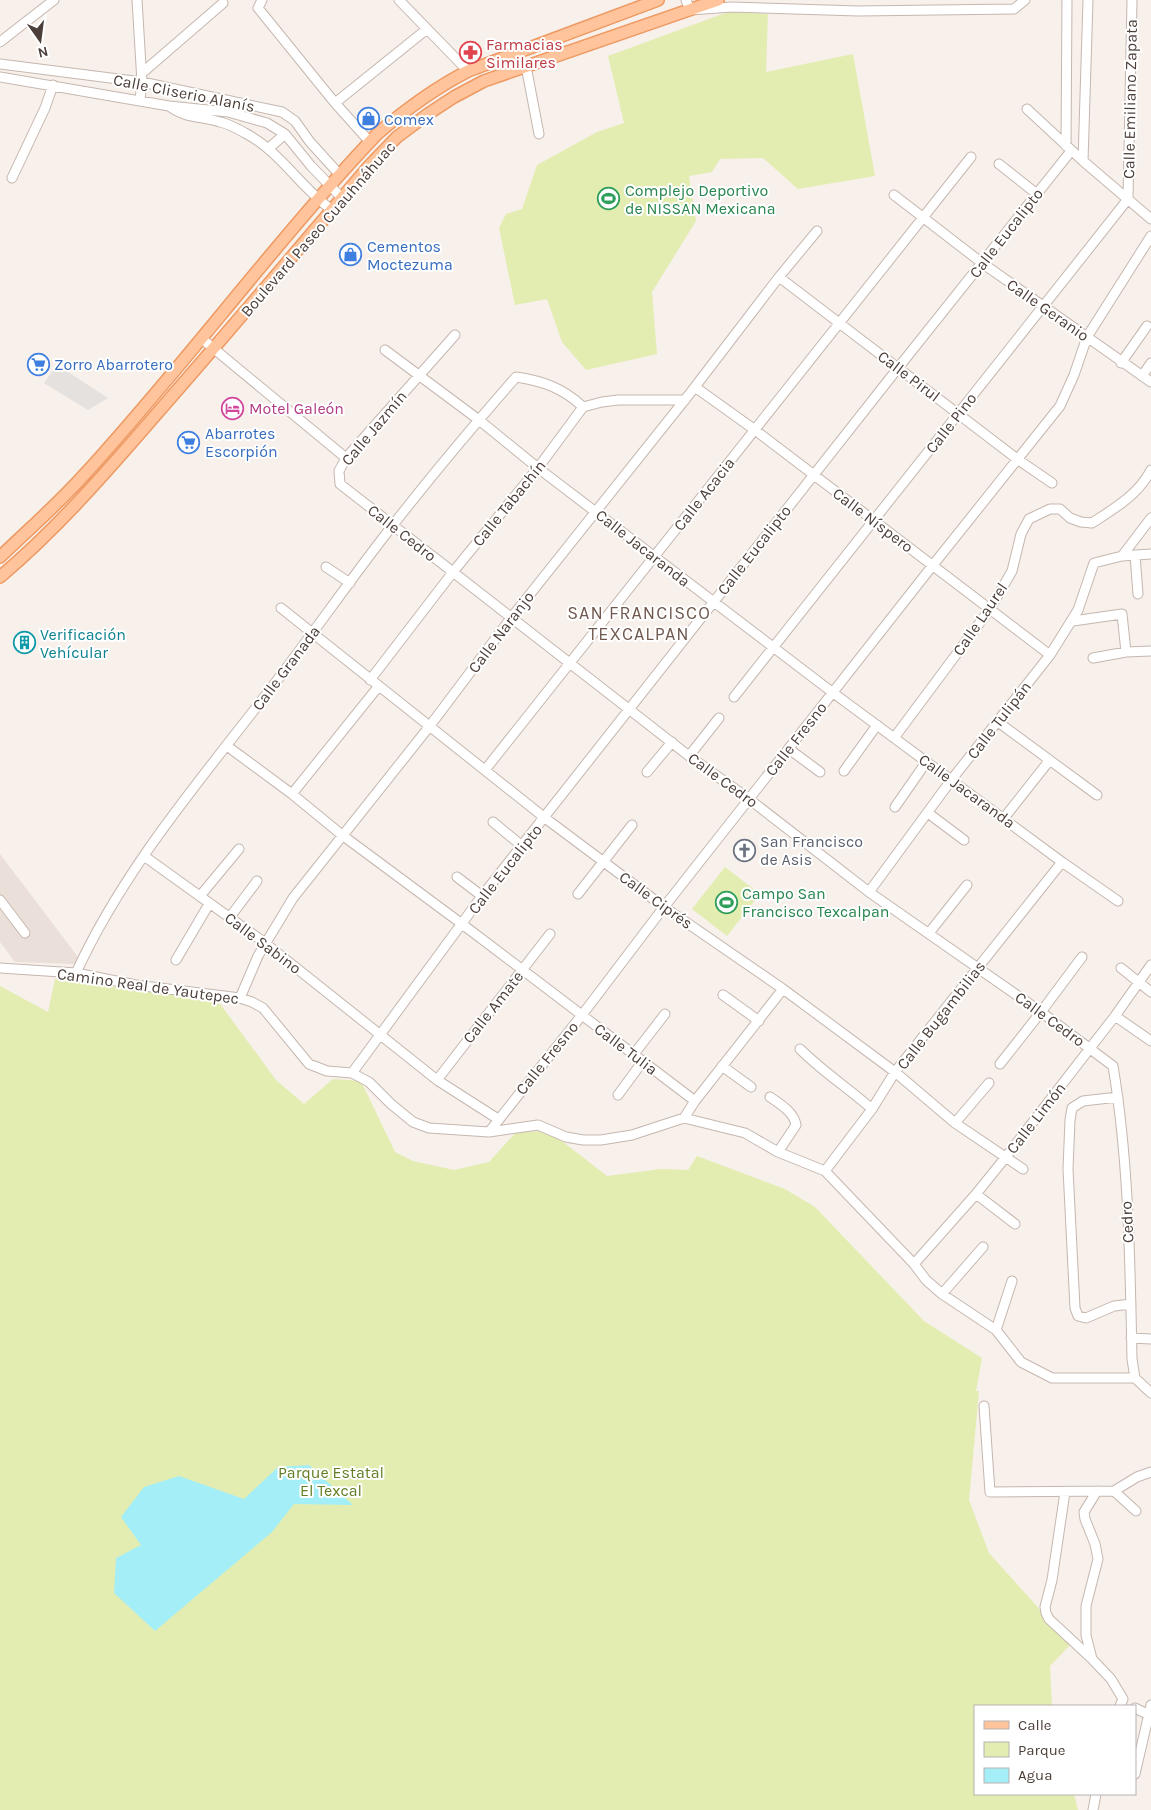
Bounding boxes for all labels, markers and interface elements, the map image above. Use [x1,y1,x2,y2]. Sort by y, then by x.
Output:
north arrow [15,15,65,65]
street label: Calle Emiliano Zapata [1119,19,1141,179]
place label: Farmacias Similares [486,35,563,72]
pharmacy icon: Farmacias Similares [458,41,482,65]
text: N [36,43,50,62]
street label: Calle Cliserio Alanís [112,70,256,116]
shop icon: Comex [356,107,380,131]
place label: Comex [384,110,434,129]
street label: Boulevard Paseo Cuauhnáhuac [237,137,399,321]
place label: Complejo Deportivo de NISSAN Mexicana [625,181,775,218]
street label: Calle Eucalipto [965,184,1047,282]
sports icon: Complejo Deportivo de NISSAN Mexicana [597,187,621,211]
place label: Cementos Moctezuma [367,237,453,274]
shop icon: Cementos Moctezuma [339,243,363,267]
street label: Calle Geranio [1003,275,1093,345]
street label: Calle Pirul [874,346,944,406]
supermarket icon: Zorro Abarrotero [26,352,50,376]
place label: Zorro Abarrotero [54,355,173,374]
street label: Calle Jazmín [337,387,411,469]
street label: Calle Pino [921,389,981,457]
hotel icon: Motel Galeón [221,396,245,420]
place label: Motel Galeón [249,399,344,418]
place label: Abarrotes Escorpión [205,424,278,461]
supermarket icon: Abarrotes Escorpión [177,430,201,454]
street label: Calle Acacia [670,454,738,534]
street label: Calle Tabachín [468,456,550,550]
street label: Calle Níspero [829,484,917,556]
street label: Calle Cedro [364,500,440,566]
street label: Calle Eucalipto [713,501,795,599]
street label: Calle Jacaranda [592,505,694,591]
street label: Calle Laurel [949,579,1011,659]
street label: Calle Naranjo [464,587,538,677]
district label: SAN FRANCISCO TEXCALPAN [567,602,711,645]
street label: Calle Granada [248,622,324,714]
place label: Verificación Vehícular [40,625,126,662]
building icon: Verificación Vehícular [12,631,36,655]
street label: Calle Tulipán [963,677,1035,763]
street label: Calle Fresno [761,698,831,780]
street label: Calle Cedro [684,748,762,812]
street label: Calle Jacaranda [915,750,1019,832]
street label: Calle Eucalipto [464,820,546,918]
place label: San Francisco de Asis [760,832,863,869]
church icon: San Francisco de Asis [732,838,756,862]
street label: Calle Ciprés [616,867,696,933]
place label: Campo San Francisco Texcalpan [742,884,889,921]
sports icon: Campo San Francisco Texcalpan [714,890,738,914]
street label: Calle Sabino [221,908,305,978]
street label: Calle Bugambilias [893,957,989,1073]
street label: Camino Real de Yautepec [56,964,240,1008]
street label: Calle Amate [459,967,527,1047]
street label: Calle Cedro [1011,987,1089,1051]
street label: Calle Fresno [512,1018,582,1098]
street label: Calle Tulia [591,1019,661,1079]
street label: Calle Limón [1002,1079,1070,1157]
street label: Cedro [1116,1201,1138,1243]
park label: Parque Estatal El Texcal [278,1463,384,1500]
legend [974,1705,1136,1795]
text: Calle [1018,1716,1052,1734]
text: Parque [1018,1741,1066,1759]
text: Agua [1018,1766,1052,1784]

